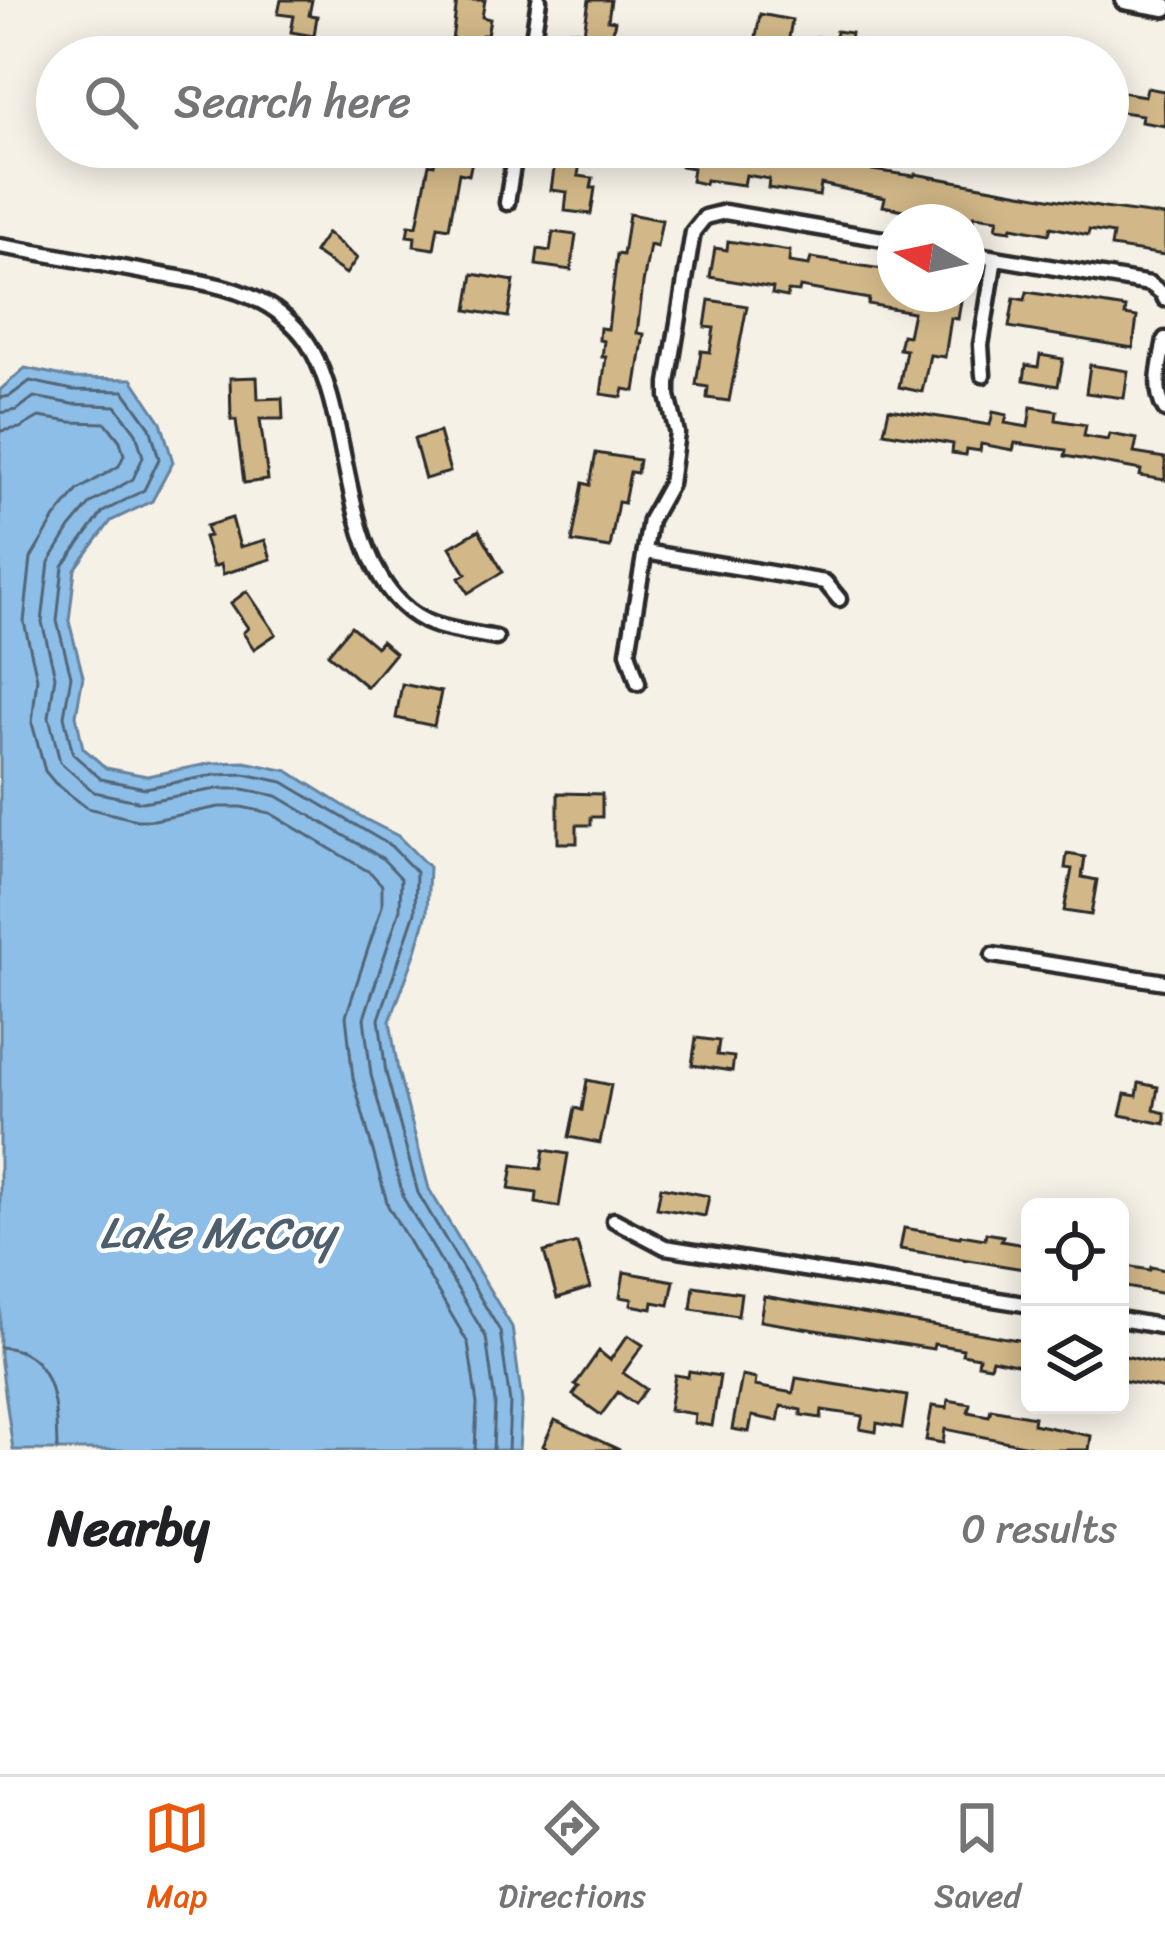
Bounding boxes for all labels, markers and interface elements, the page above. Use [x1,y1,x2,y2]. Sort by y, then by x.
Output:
search box [36,36,1129,168]
text: Search here [174,62,411,142]
icon: search [78,69,144,135]
north arrow [877,204,985,312]
water label: Lake McCoy [99,1193,341,1273]
map controls [1021,1198,1129,1414]
button: locate [1021,1198,1129,1306]
button: layers [1021,1306,1129,1414]
text: Nearby [48,1483,209,1573]
text: 0 results [961,1494,1117,1563]
tab: Map [144,1795,210,1925]
tab: Directions [498,1795,646,1925]
tab: Saved [934,1795,1021,1925]

